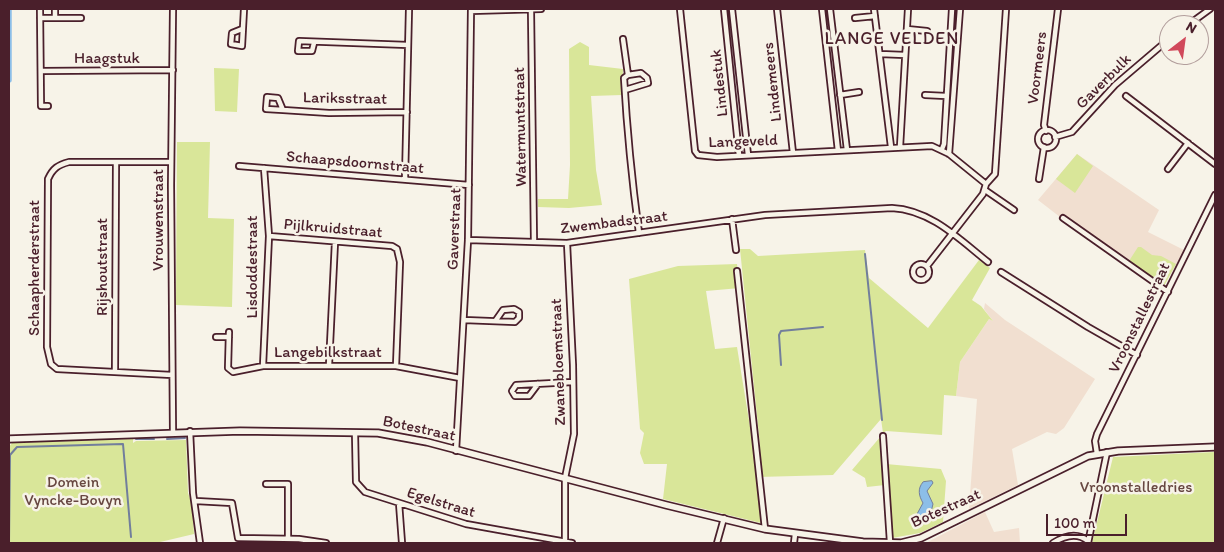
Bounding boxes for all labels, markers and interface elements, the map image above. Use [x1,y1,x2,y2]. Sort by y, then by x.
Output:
north arrow [1159,15,1209,65]
text: N [1183,18,1200,37]
district label: LANGE VELDEN [823,28,961,50]
street label: Voormeers [1024,31,1052,105]
street label: Lindemeers [759,41,787,123]
street label: Lindestuk [707,48,733,118]
street label: Haagstuk [74,49,140,69]
street label: Gaverbulk [1072,50,1136,114]
street label: Watermuntstraat [510,67,532,187]
street label: Lariksstraat [303,89,387,109]
street label: Langeveld [708,131,778,153]
street label: Schaapsdoornstraat [285,147,425,179]
street label: Vrouwenstraat [149,169,169,271]
street label: Gaverstraat [444,188,466,270]
street label: Schaapherderstraat [25,200,45,336]
street label: Zwembadstraat [559,207,669,239]
street label: Pijlkruidstraat [283,215,383,243]
street label: Lisdoddestraat [243,216,263,318]
street label: Rijshoutstraat [93,218,113,316]
street label: Vroonstallestraat [1105,260,1175,376]
street label: Zwanebloemstraat [547,298,571,426]
street label: Langebilkstraat [274,343,382,363]
street label: Botestraat [381,412,457,446]
park label: Domein Vyncke-Bovyn [24,473,122,511]
park label: Vroonstalledries [1080,478,1192,498]
street label: Egelstraat [404,483,478,523]
street label: Botestraat [908,485,984,533]
scale bar [1049,504,1130,536]
text: 100 m [1054,514,1095,532]

